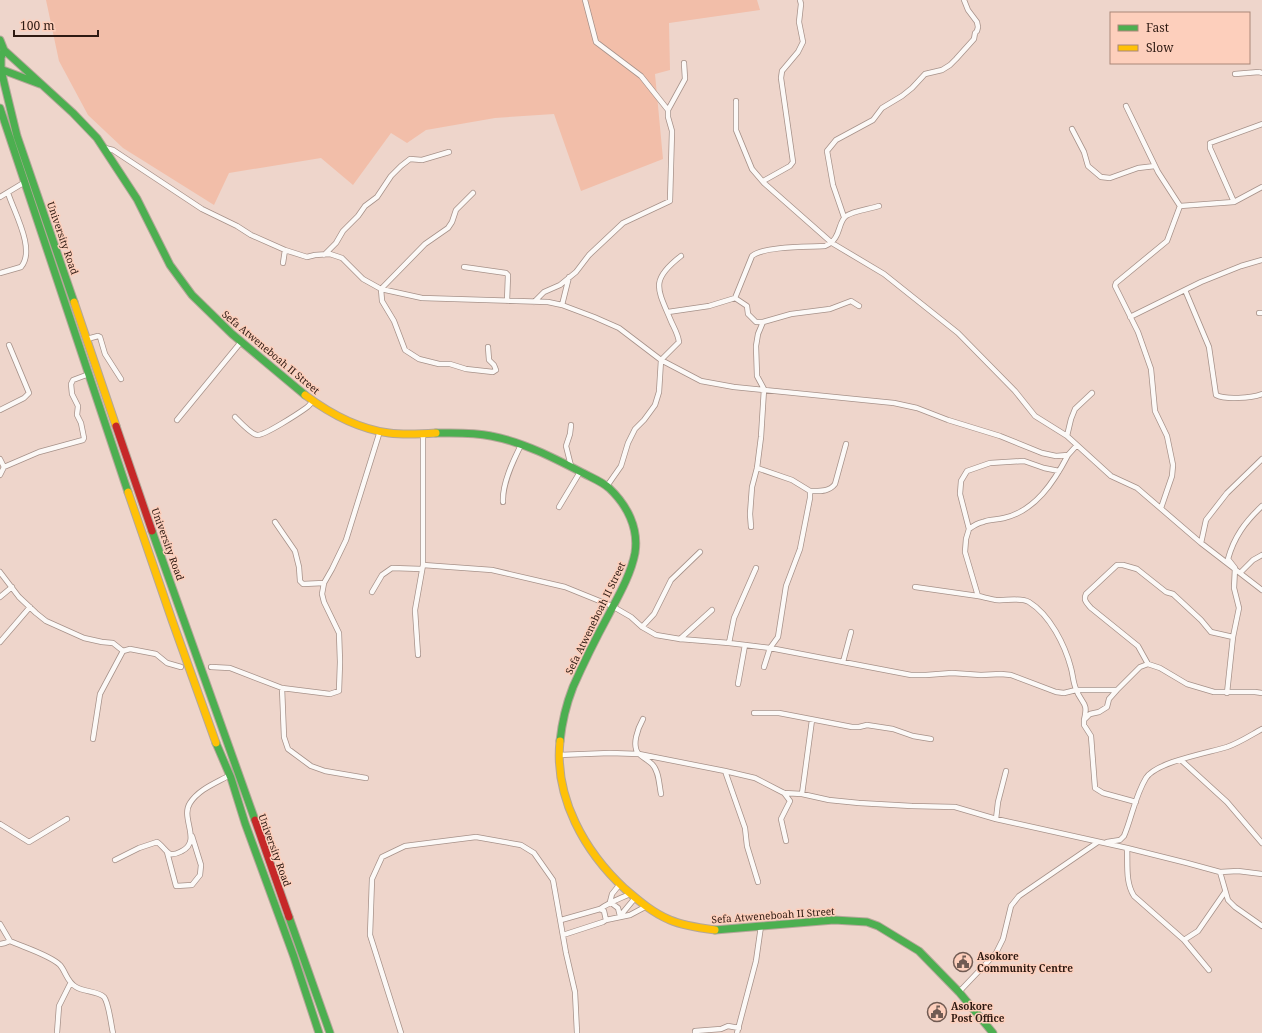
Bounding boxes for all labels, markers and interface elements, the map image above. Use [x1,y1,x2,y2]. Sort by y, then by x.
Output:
scale bar [14,12,98,38]
legend [1110,12,1250,64]
text: 100 m [20,17,55,34]
text: Fast [1146,19,1169,36]
text: Slow [1146,39,1174,56]
street label: University Road [44,200,82,276]
street label: Sefa Atweneboah II Street [219,307,323,397]
street label: University Road [148,506,188,582]
street label: Sefa Atweneboah II Street [562,559,629,677]
street label: University Road [255,812,295,888]
street label: Sefa Atweneboah II Street [711,904,835,926]
place label: Asokore Community Centre [977,949,1073,975]
public building icon: Asokore Community Centre [952,951,974,973]
place label: Asokore Post Office [951,999,1005,1025]
public building icon: Asokore Post Office [926,1001,948,1023]

